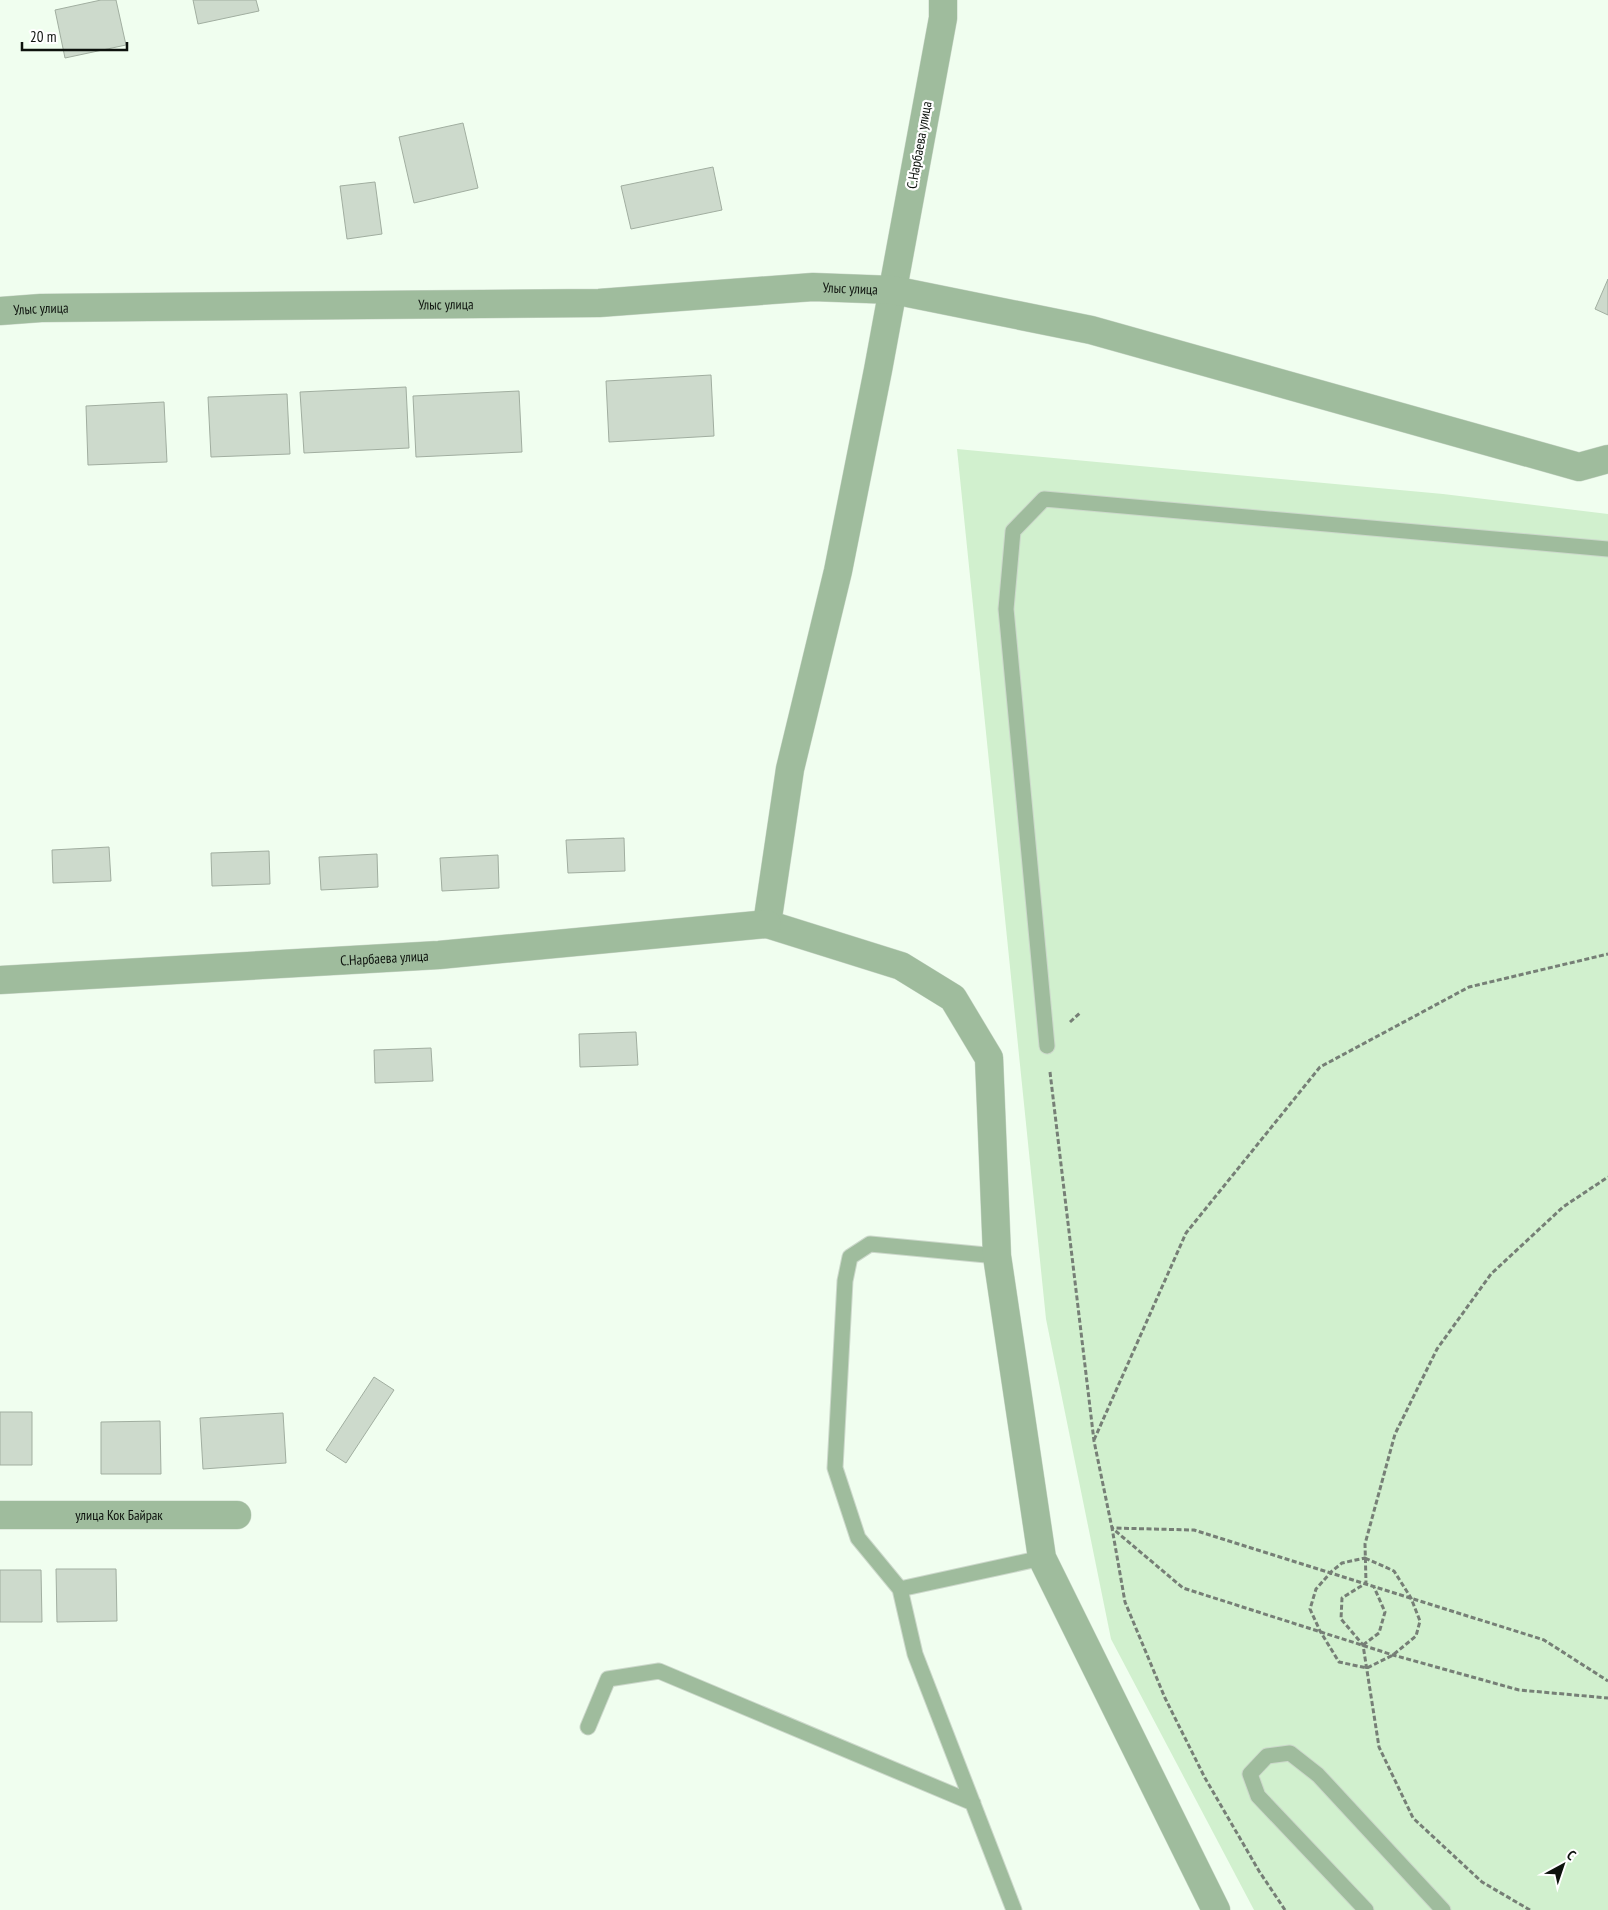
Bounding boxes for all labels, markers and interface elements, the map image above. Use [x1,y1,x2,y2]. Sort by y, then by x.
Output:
scale bar [22,20,128,52]
text: 20 m [30,27,56,46]
street label: С.Нарбаева улица [902,100,936,190]
street label: Улыс улица [822,278,878,298]
street label: Улыс улица [418,295,474,314]
street label: Улыс улица [13,299,69,319]
street label: С.Нарбаева улица [340,947,429,970]
street label: улица Кок Байрак [75,1506,163,1524]
north arrow [1538,1840,1588,1890]
text: С [1563,1846,1580,1864]

